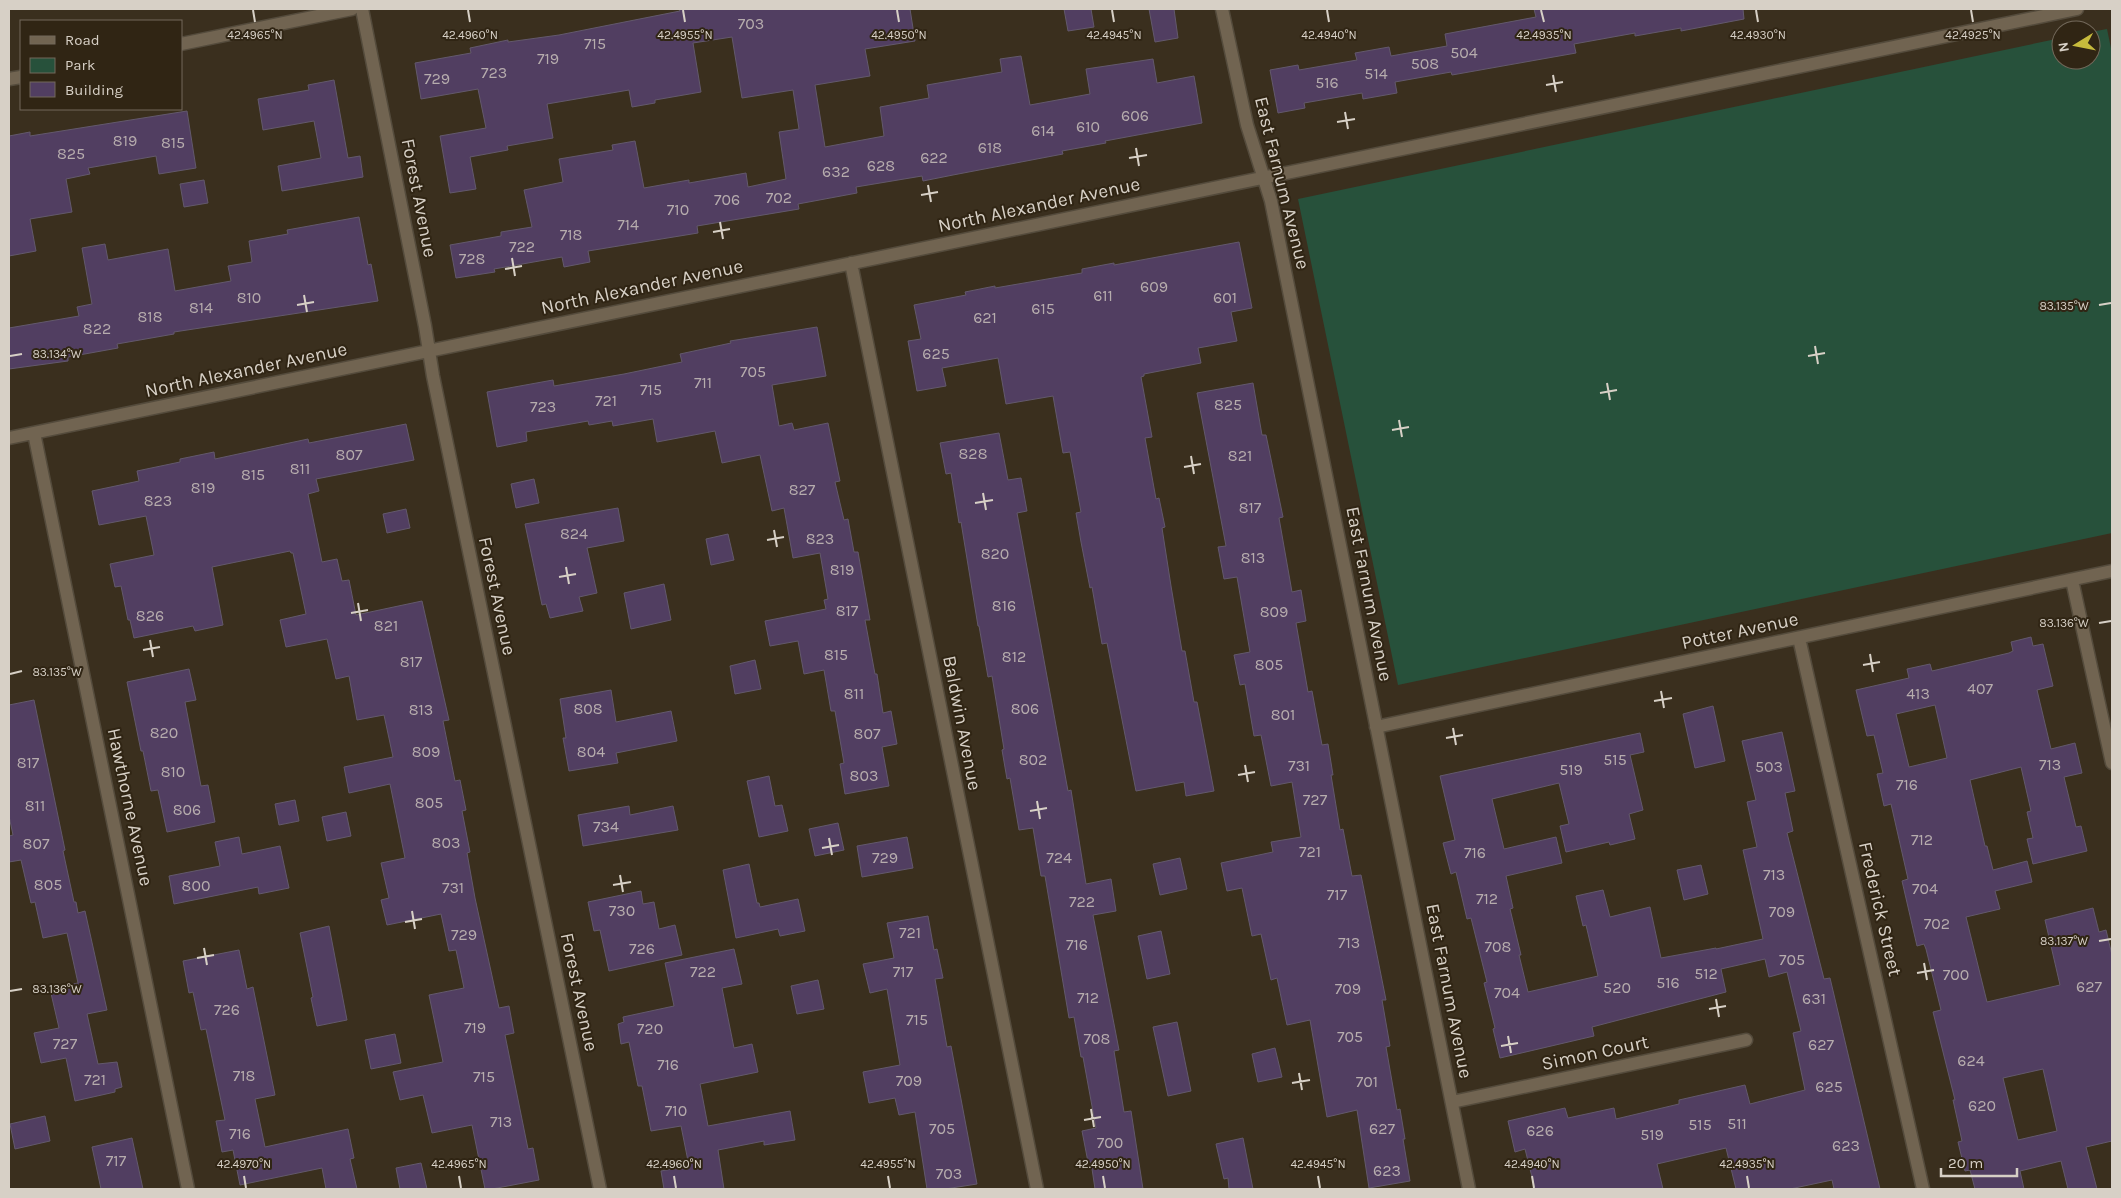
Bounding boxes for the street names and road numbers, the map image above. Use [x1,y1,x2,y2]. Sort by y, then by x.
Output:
street label: East Farnum Avenue [1250,94,1314,272]
street label: Forest Avenue [397,137,441,259]
street label: North Alexander Avenue [936,173,1142,237]
street label: North Alexander Avenue [539,255,745,319]
street label: North Alexander Avenue [143,338,349,402]
street label: East Farnum Avenue [1341,505,1397,683]
street label: Forest Avenue [474,535,520,657]
street label: Potter Avenue [1680,608,1800,654]
street label: Baldwin Avenue [938,654,986,792]
street label: Hawthorne Avenue [102,726,158,888]
street label: Frederick Street [1854,840,1906,978]
street label: East Farnum Avenue [1421,902,1477,1080]
street label: Forest Avenue [556,931,602,1053]
street label: Simon Court [1539,1031,1651,1075]

